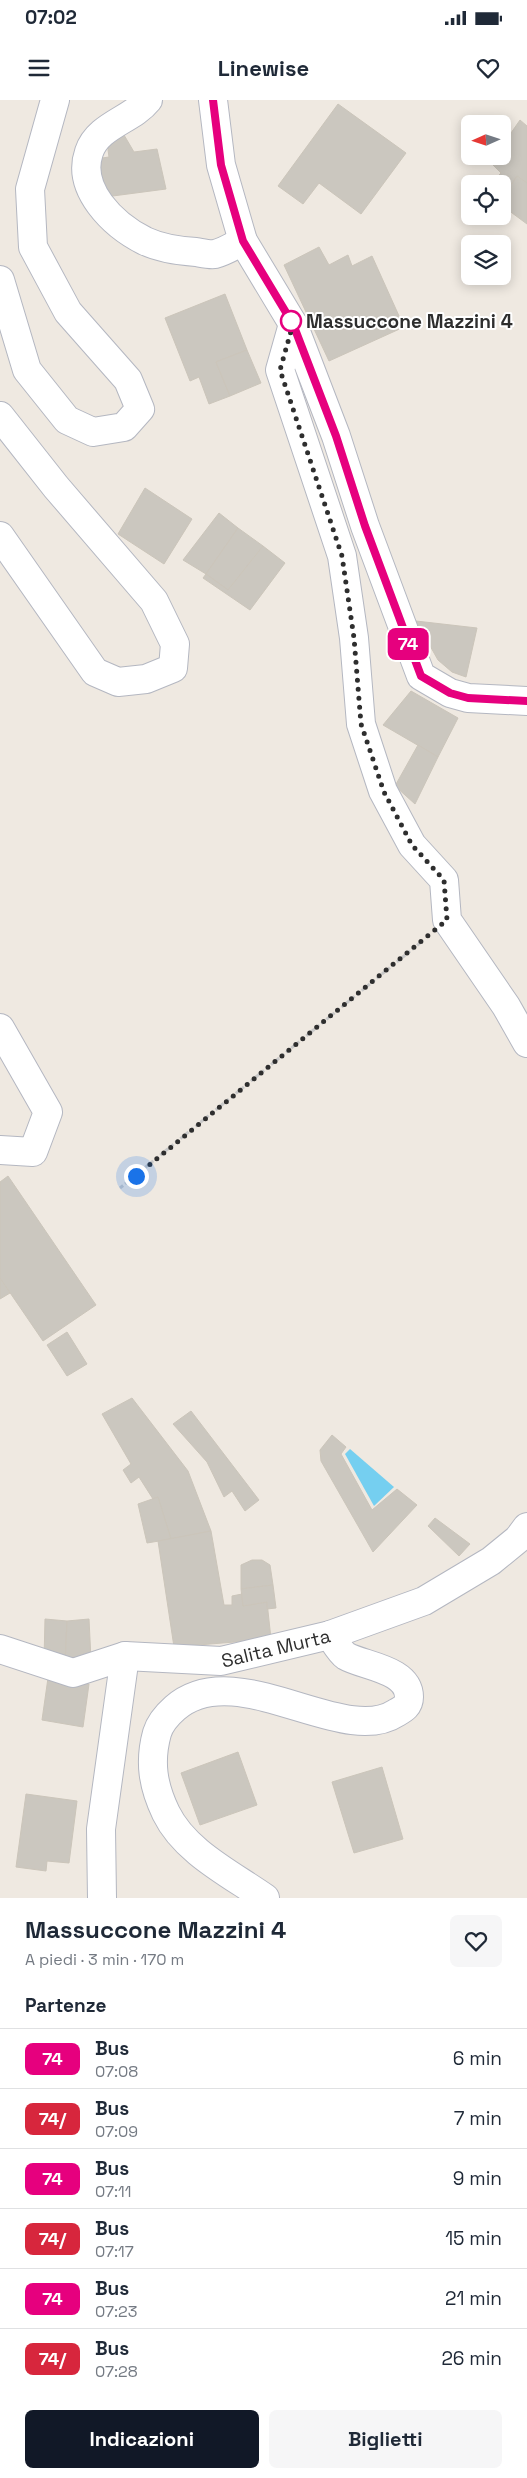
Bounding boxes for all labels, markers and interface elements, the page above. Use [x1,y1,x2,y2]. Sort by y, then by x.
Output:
text: 07:02 [25,5,77,30]
icon: menu [25,54,53,82]
text: Linewise [218,54,309,82]
icon: heart [474,54,502,82]
north arrow [461,115,511,165]
map controls [461,115,511,285]
button: locate [461,175,511,225]
button: layers [461,235,511,285]
place label: Massuccone Mazzini 4 [306,309,513,334]
marker: Massuccone Mazzini 4 [280,310,302,332]
line badge: 74 [386,628,430,660]
text: 74 [398,632,418,655]
your location [124,1164,149,1189]
street label: Salita Murta [219,1623,333,1673]
text: Massuccone Mazzini 4 [25,1914,286,1945]
button: heart [450,1915,502,1967]
text: A piedi · 3 min · 170 m [25,1949,184,1970]
text: Partenze [25,1993,106,2018]
text: Bus [95,2036,129,2061]
text: 6 min [453,2046,502,2071]
text: 74 [42,2047,63,2070]
text: 07:08 [95,2061,138,2082]
text: Bus [95,2096,129,2121]
text: 7 min [454,2106,502,2131]
text: 74/ [39,2107,66,2130]
text: 07:09 [95,2121,138,2142]
text: Bus [95,2156,129,2181]
text: 9 min [453,2166,502,2191]
text: 74 [42,2167,63,2190]
text: 07:11 [95,2181,131,2202]
text: Bus [95,2216,129,2241]
text: 15 min [445,2226,502,2251]
text: 74/ [39,2227,66,2250]
text: 07:17 [95,2241,134,2262]
text: Bus [95,2276,129,2301]
text: 21 min [445,2286,502,2311]
text: 74 [42,2287,63,2310]
text: 07:23 [95,2301,137,2322]
text: Bus [95,2336,129,2361]
text: 26 min [441,2346,502,2371]
text: 74/ [39,2347,66,2370]
text: 07:28 [95,2361,138,2382]
button: Indicazioni [25,2410,259,2468]
button: Biglietti [269,2410,502,2468]

